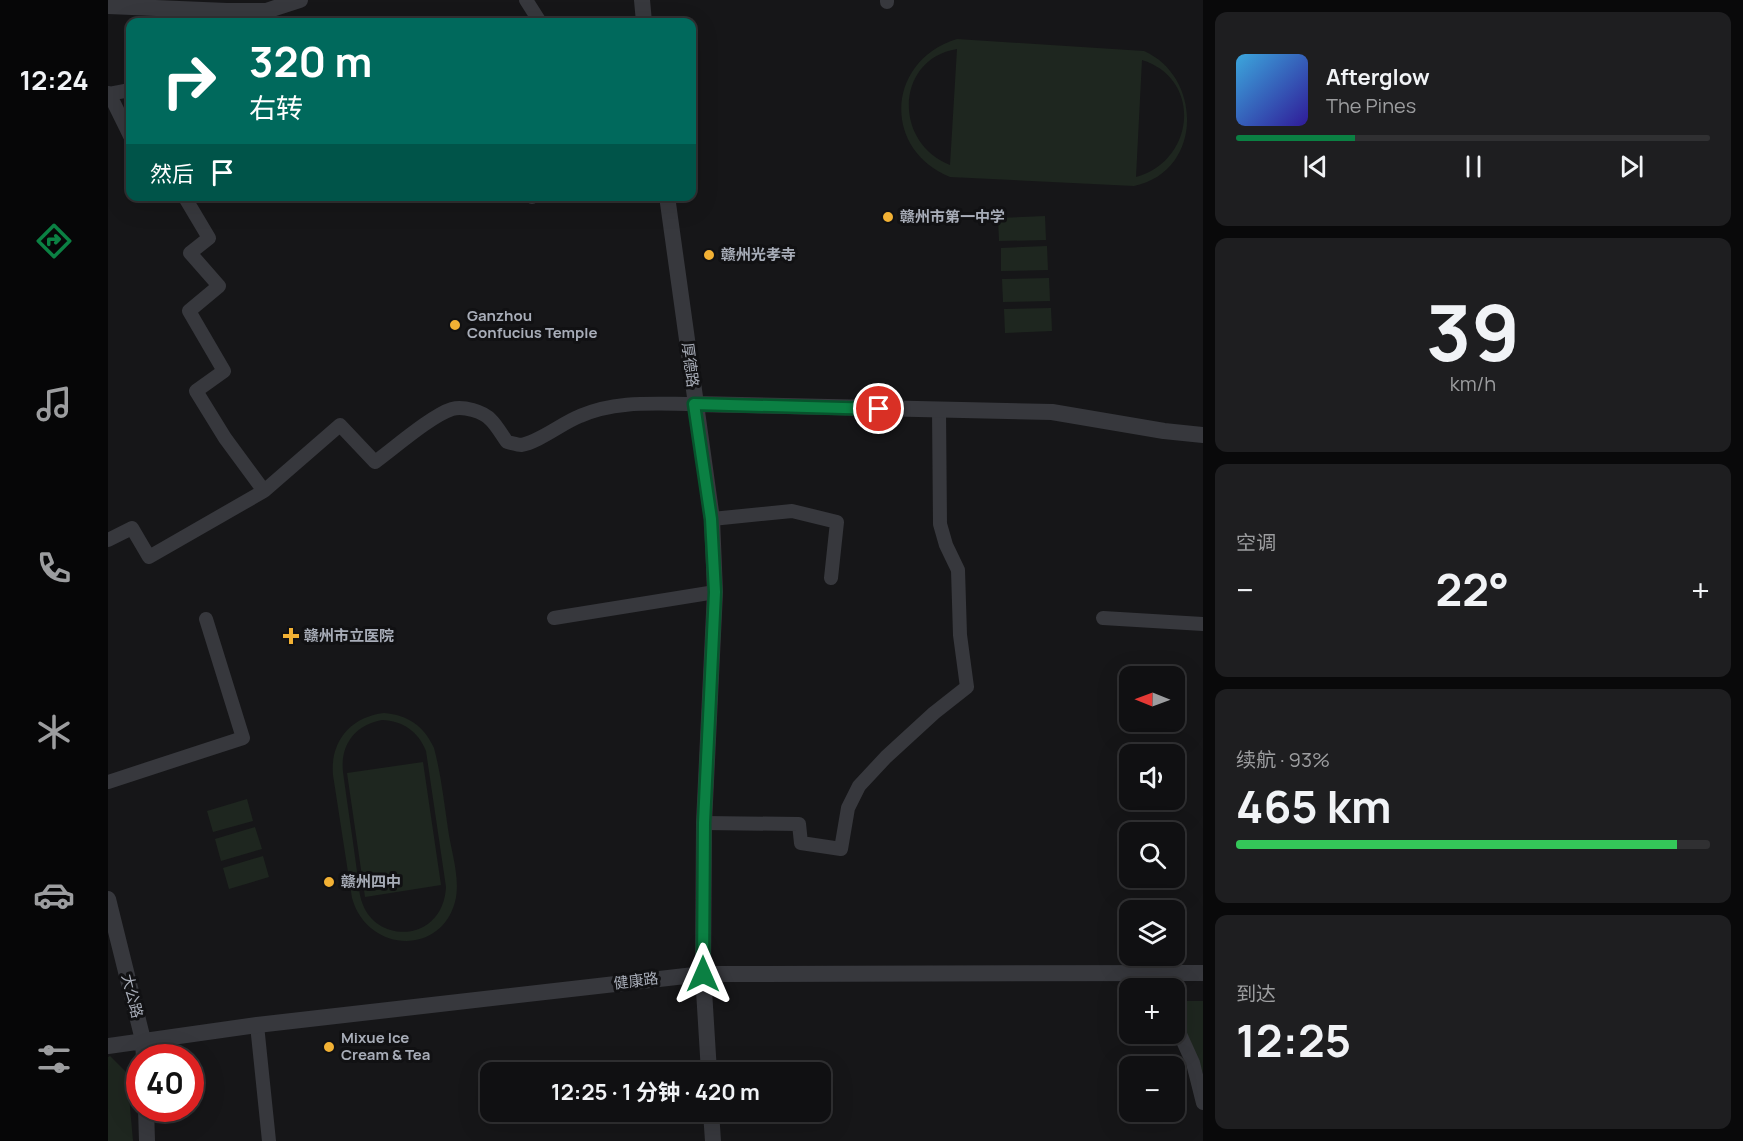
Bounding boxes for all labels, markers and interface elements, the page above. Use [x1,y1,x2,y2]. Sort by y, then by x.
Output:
text: 320 m [249,32,372,90]
icon: right [150,42,228,120]
text: 12:24 [19,61,89,98]
text: Afterglow [1326,62,1430,92]
text: 右转 [249,89,303,126]
text: The Pines [1326,92,1416,119]
icon: previous [1299,150,1332,183]
icon: pause [1457,150,1490,183]
icon: next [1615,150,1648,183]
icon: arrive [206,156,239,189]
text: 然后 [150,159,194,189]
place label: 赣州市第一中学 [900,206,1005,227]
marker: 赣州市第一中学 [881,210,895,224]
icon: directions [33,220,75,262]
place label: 赣州光孝寺 [721,244,796,265]
marker: 赣州光孝寺 [702,248,716,262]
text: 39 [1426,278,1520,384]
place label: Ganzhou Confucius Temple [467,305,598,343]
marker: Ganzhou Confucius Temple [448,318,462,332]
street label: 厚德路 [677,341,704,389]
text: km/h [1450,370,1496,397]
icon: music [33,383,75,425]
pin [853,383,904,434]
icon: arrive [862,392,895,425]
text: 空调 [1236,529,1276,556]
icon: phone [33,547,75,589]
text: 22° [1435,558,1509,620]
text: − [1236,567,1254,612]
text: + [1691,567,1710,612]
place label: 赣州市立医院 [304,625,394,646]
marker: 赣州市立医院 [282,627,300,645]
north arrow [1119,666,1185,732]
map controls [1119,666,1185,1122]
icon: climate [33,711,75,753]
button: sound [1119,744,1185,810]
text: 续航 · 93% [1236,746,1330,773]
text: 465 km [1236,775,1391,837]
button: search [1119,822,1185,888]
place label: 赣州四中 [341,871,401,892]
icon: car [33,874,75,916]
marker: 赣州四中 [322,875,336,889]
button: layers [1119,900,1185,966]
position arrow [671,942,735,1006]
street label: 健康路 [612,967,660,994]
street label: 大公路 [117,971,148,1020]
button: + [1119,978,1185,1044]
text: 到达 [1236,980,1276,1007]
text: 12:25 [1236,1009,1351,1071]
place label: Mixue Ice Cream & Tea [341,1027,430,1065]
icon: filters [33,1038,75,1080]
marker: Mixue Ice Cream & Tea [322,1040,336,1054]
speed limit sign: 40 [126,1044,204,1122]
button: − [1119,1056,1185,1122]
text: 12:25 · 1 分钟 · 420 m [551,1077,760,1107]

